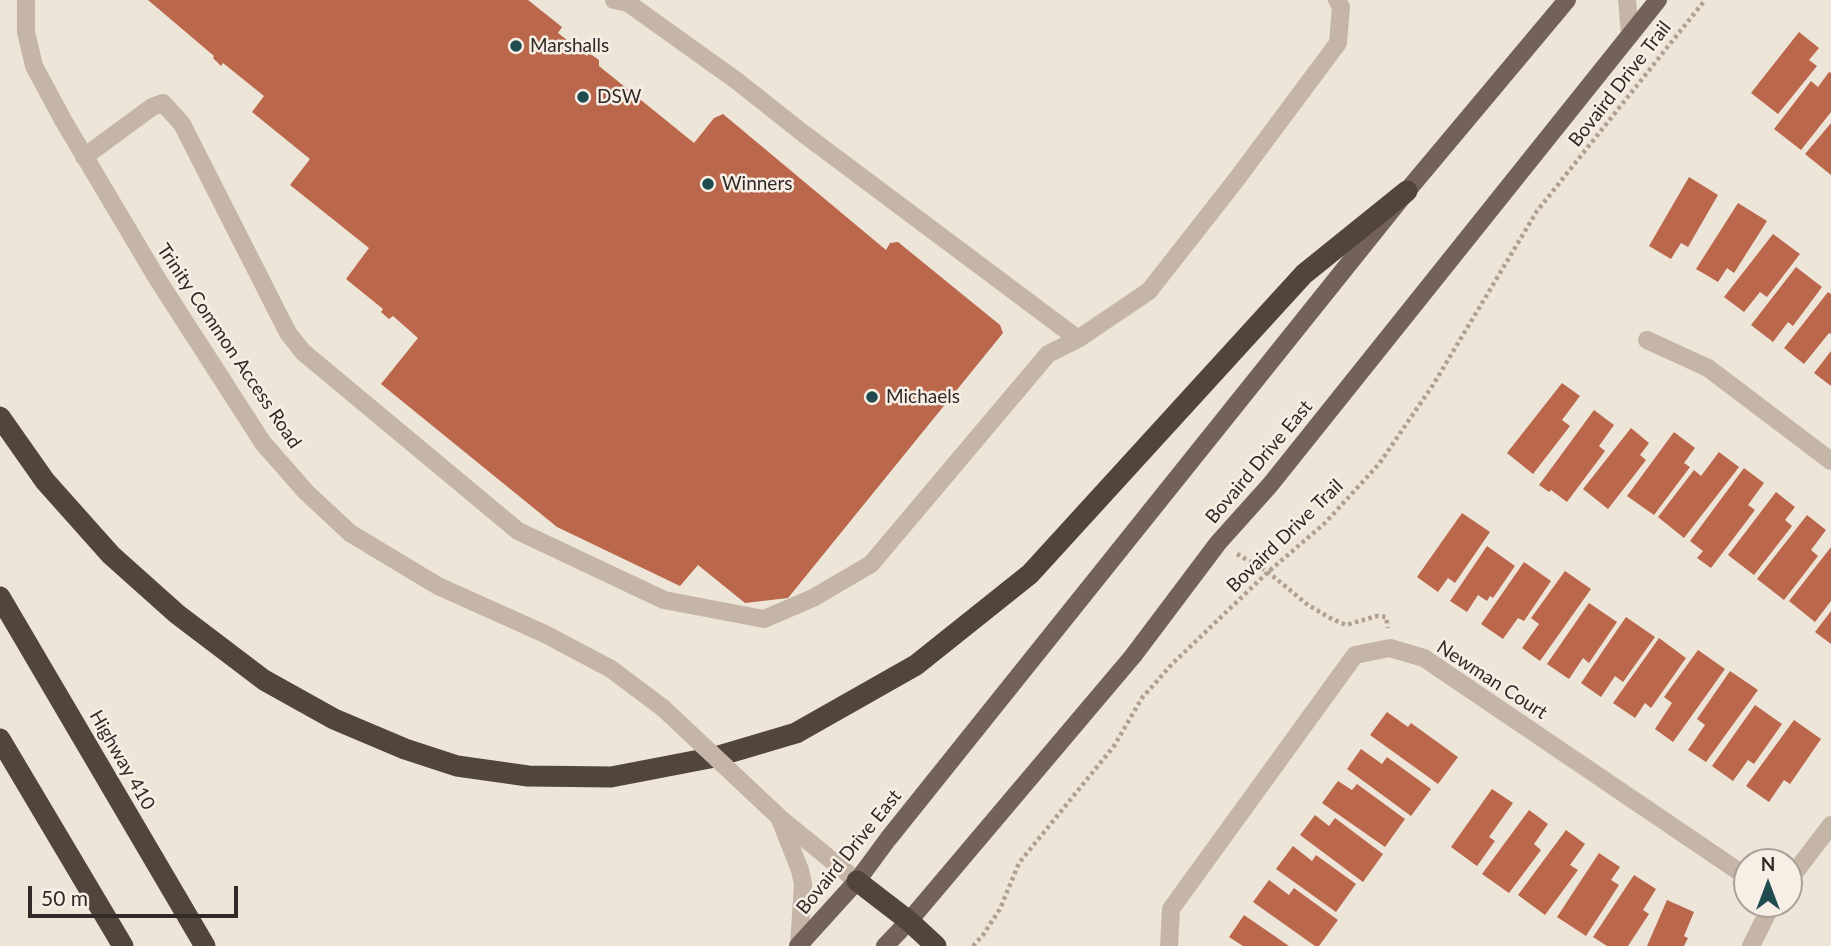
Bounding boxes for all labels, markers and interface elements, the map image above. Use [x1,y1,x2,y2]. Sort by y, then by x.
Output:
street label: Bovaird Drive Trail [1564,17,1676,151]
place label: Marshalls [530,35,609,57]
marker: Marshalls [508,38,524,54]
place label: DSW [597,86,641,108]
marker: DSW [575,89,591,105]
place label: Winners [722,173,792,195]
marker: Winners [700,176,716,192]
street label: Trinity Common Access Road [152,239,306,453]
place label: Michaels [886,386,960,408]
marker: Michaels [864,389,880,405]
street label: Bovaird Drive East [1201,396,1317,528]
street label: Bovaird Drive Trail [1222,475,1348,597]
street label: Newman Court [1432,636,1552,724]
street label: Highway 410 [84,706,160,814]
street label: Bovaird Drive East [792,785,906,919]
north arrow [1733,848,1803,918]
text: N [1761,852,1775,875]
scale bar [32,872,242,916]
text: 50 m [41,885,88,910]

